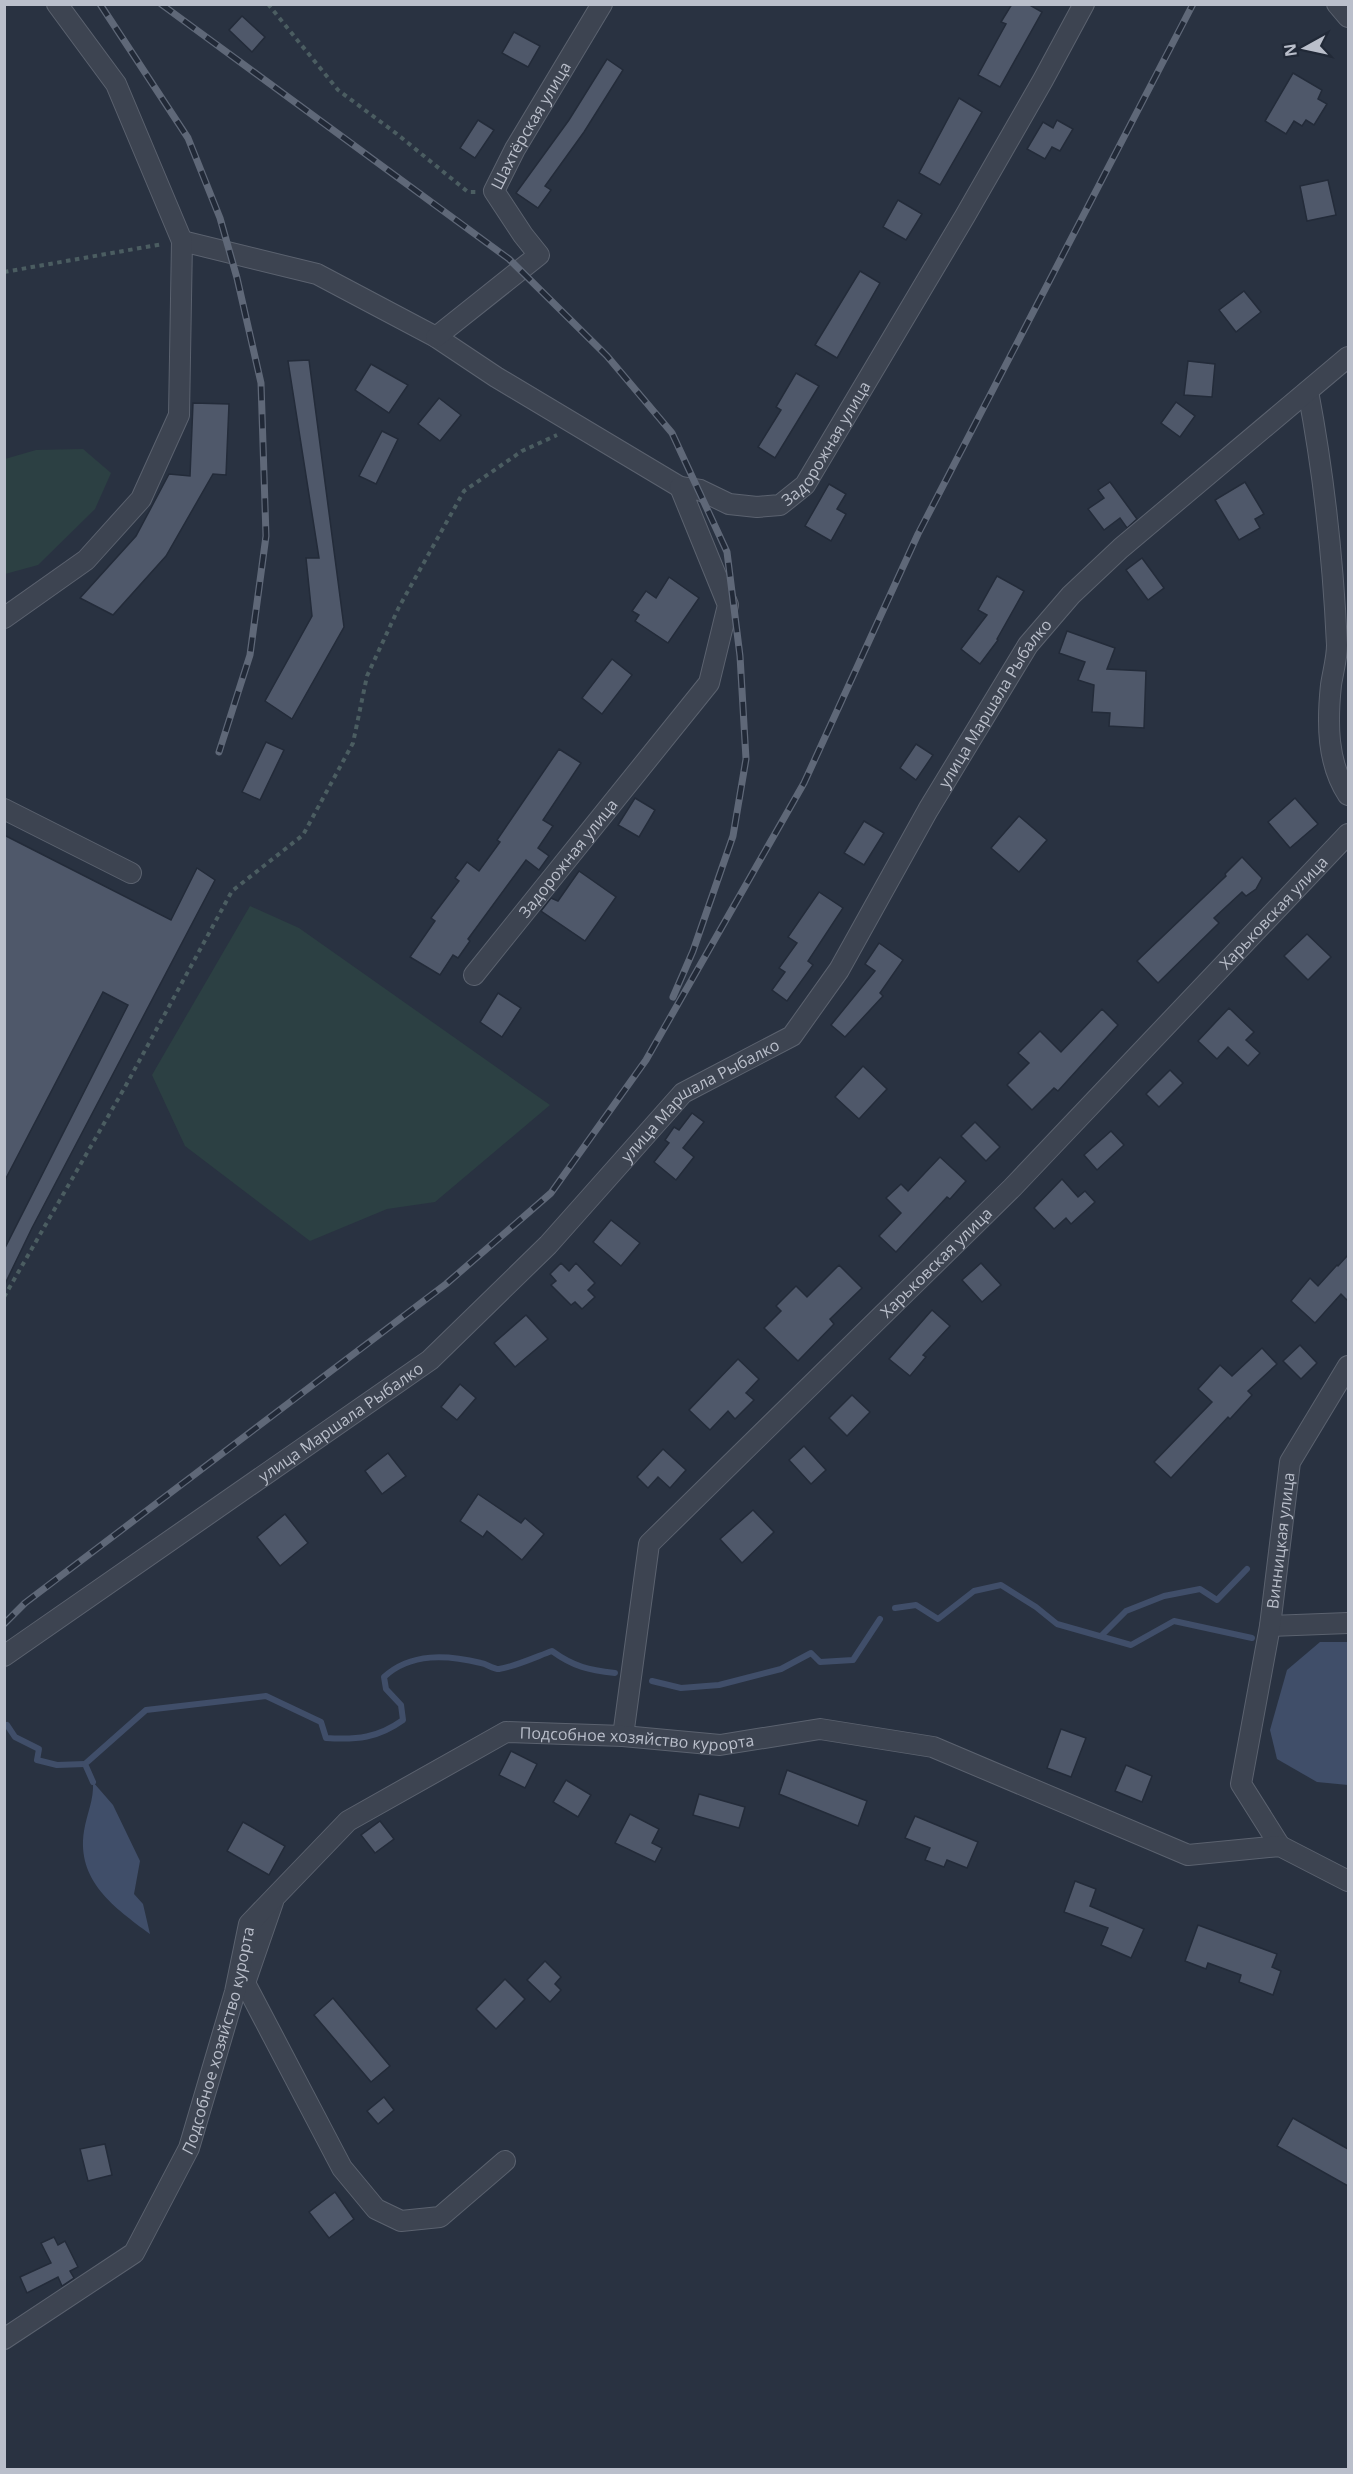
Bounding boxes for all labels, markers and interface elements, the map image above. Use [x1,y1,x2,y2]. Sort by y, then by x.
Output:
north arrow [1275,18,1335,78]
text: N [1278,42,1302,58]
street label: Шахтёрская улица [485,57,576,193]
street label: Задорожная улица [777,377,875,511]
street label: улица Маршала Рыбалко [933,614,1057,792]
street label: Задорожная улица [514,794,623,922]
street label: Харьковская улица [1214,851,1333,974]
street label: улица Маршала Рыбалко [616,1034,783,1167]
street label: Харьковская улица [875,1202,997,1322]
street label: улица Маршала Рыбалко [254,1357,428,1487]
street label: Винницкая улица [1261,1471,1300,1610]
street label: Подсобное хозяйство курорта [519,1721,756,1756]
street label: Подсобное хозяйство курорта [177,1925,259,2158]

